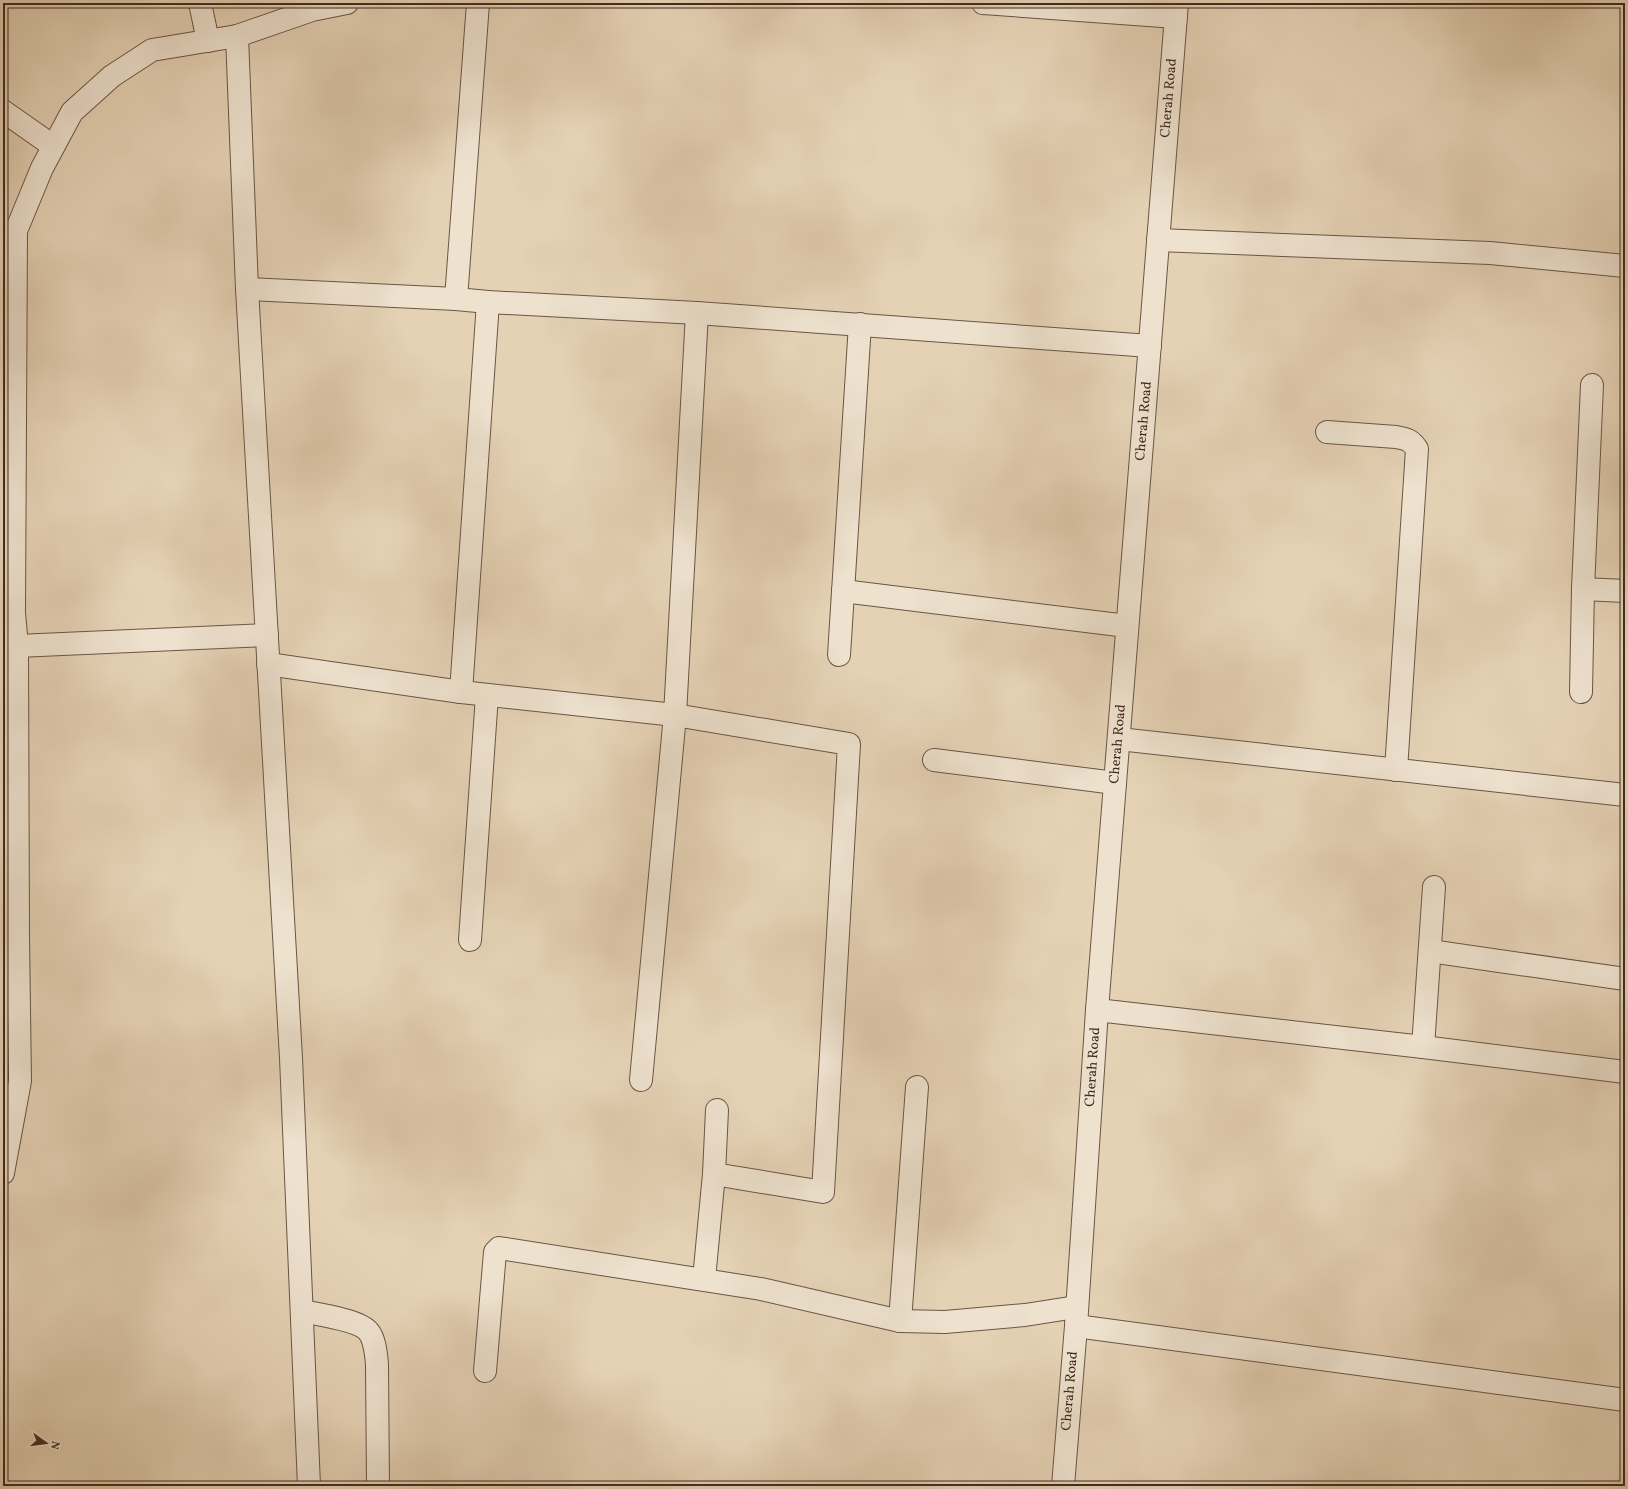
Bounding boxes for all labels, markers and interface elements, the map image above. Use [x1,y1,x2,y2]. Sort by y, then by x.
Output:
street label: Cherah Road [1156,57,1182,139]
street label: Cherah Road [1131,380,1157,462]
street label: Cherah Road [1105,703,1131,785]
street label: Cherah Road [1081,1026,1105,1107]
street label: Cherah Road [1057,1350,1083,1432]
north arrow [26,1423,66,1463]
text: N [46,1439,62,1451]

